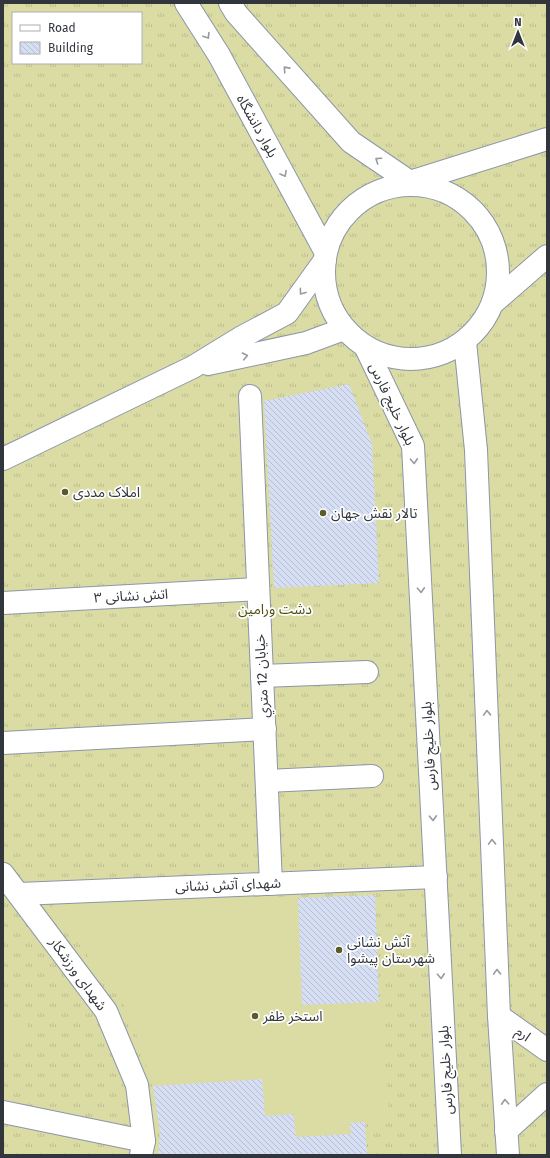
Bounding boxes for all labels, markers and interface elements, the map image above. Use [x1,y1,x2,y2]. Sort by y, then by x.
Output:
legend [12,12,142,64]
north arrow [498,12,538,52]
text: N [514,16,522,29]
text: Road [48,21,76,35]
one-way arrow [202,32,210,39]
text: Building [48,41,94,55]
one-way arrow [284,67,291,74]
street label: بلوار دانشگاه [233,92,281,161]
one-way arrow [375,158,382,165]
one-way arrow [279,170,286,177]
one-way arrow [300,287,307,294]
one-way arrow [242,352,248,360]
street label: بلوار خلیج فارس [364,360,419,449]
one-way arrow [410,458,419,464]
place label: املاک مددی [73,484,140,501]
marker: املاک مددی [60,487,70,497]
place label: تالار نقش جهان [331,505,417,522]
marker: تالار نقش جهان [318,508,328,518]
street label: اتش نشانی ۳ [93,586,169,606]
one-way arrow [417,587,425,593]
park label: دشت ورامین [238,601,312,618]
street label: خيابان 12 متري [251,633,275,718]
street label: بلوار خلیج فارس [418,701,442,791]
one-way arrow [482,710,491,716]
one-way arrow [429,815,438,821]
one-way arrow [488,839,496,845]
street label: شهدای آتش نشانی [175,875,281,895]
street label: شهدای ورزشکار [45,933,110,1014]
place label: آتش نشانی شهرستان پیشوا [347,934,435,968]
marker: آتش نشانی شهرستان پیشوا [334,945,344,955]
one-way arrow [493,969,502,975]
one-way arrow [437,973,446,979]
place label: استخر ظفر [262,1008,323,1025]
marker: استخر ظفر [250,1011,260,1021]
street label: ارم [511,1023,534,1047]
street label: بلوار خلیج فارس [435,1025,459,1115]
one-way arrow [500,1099,509,1105]

